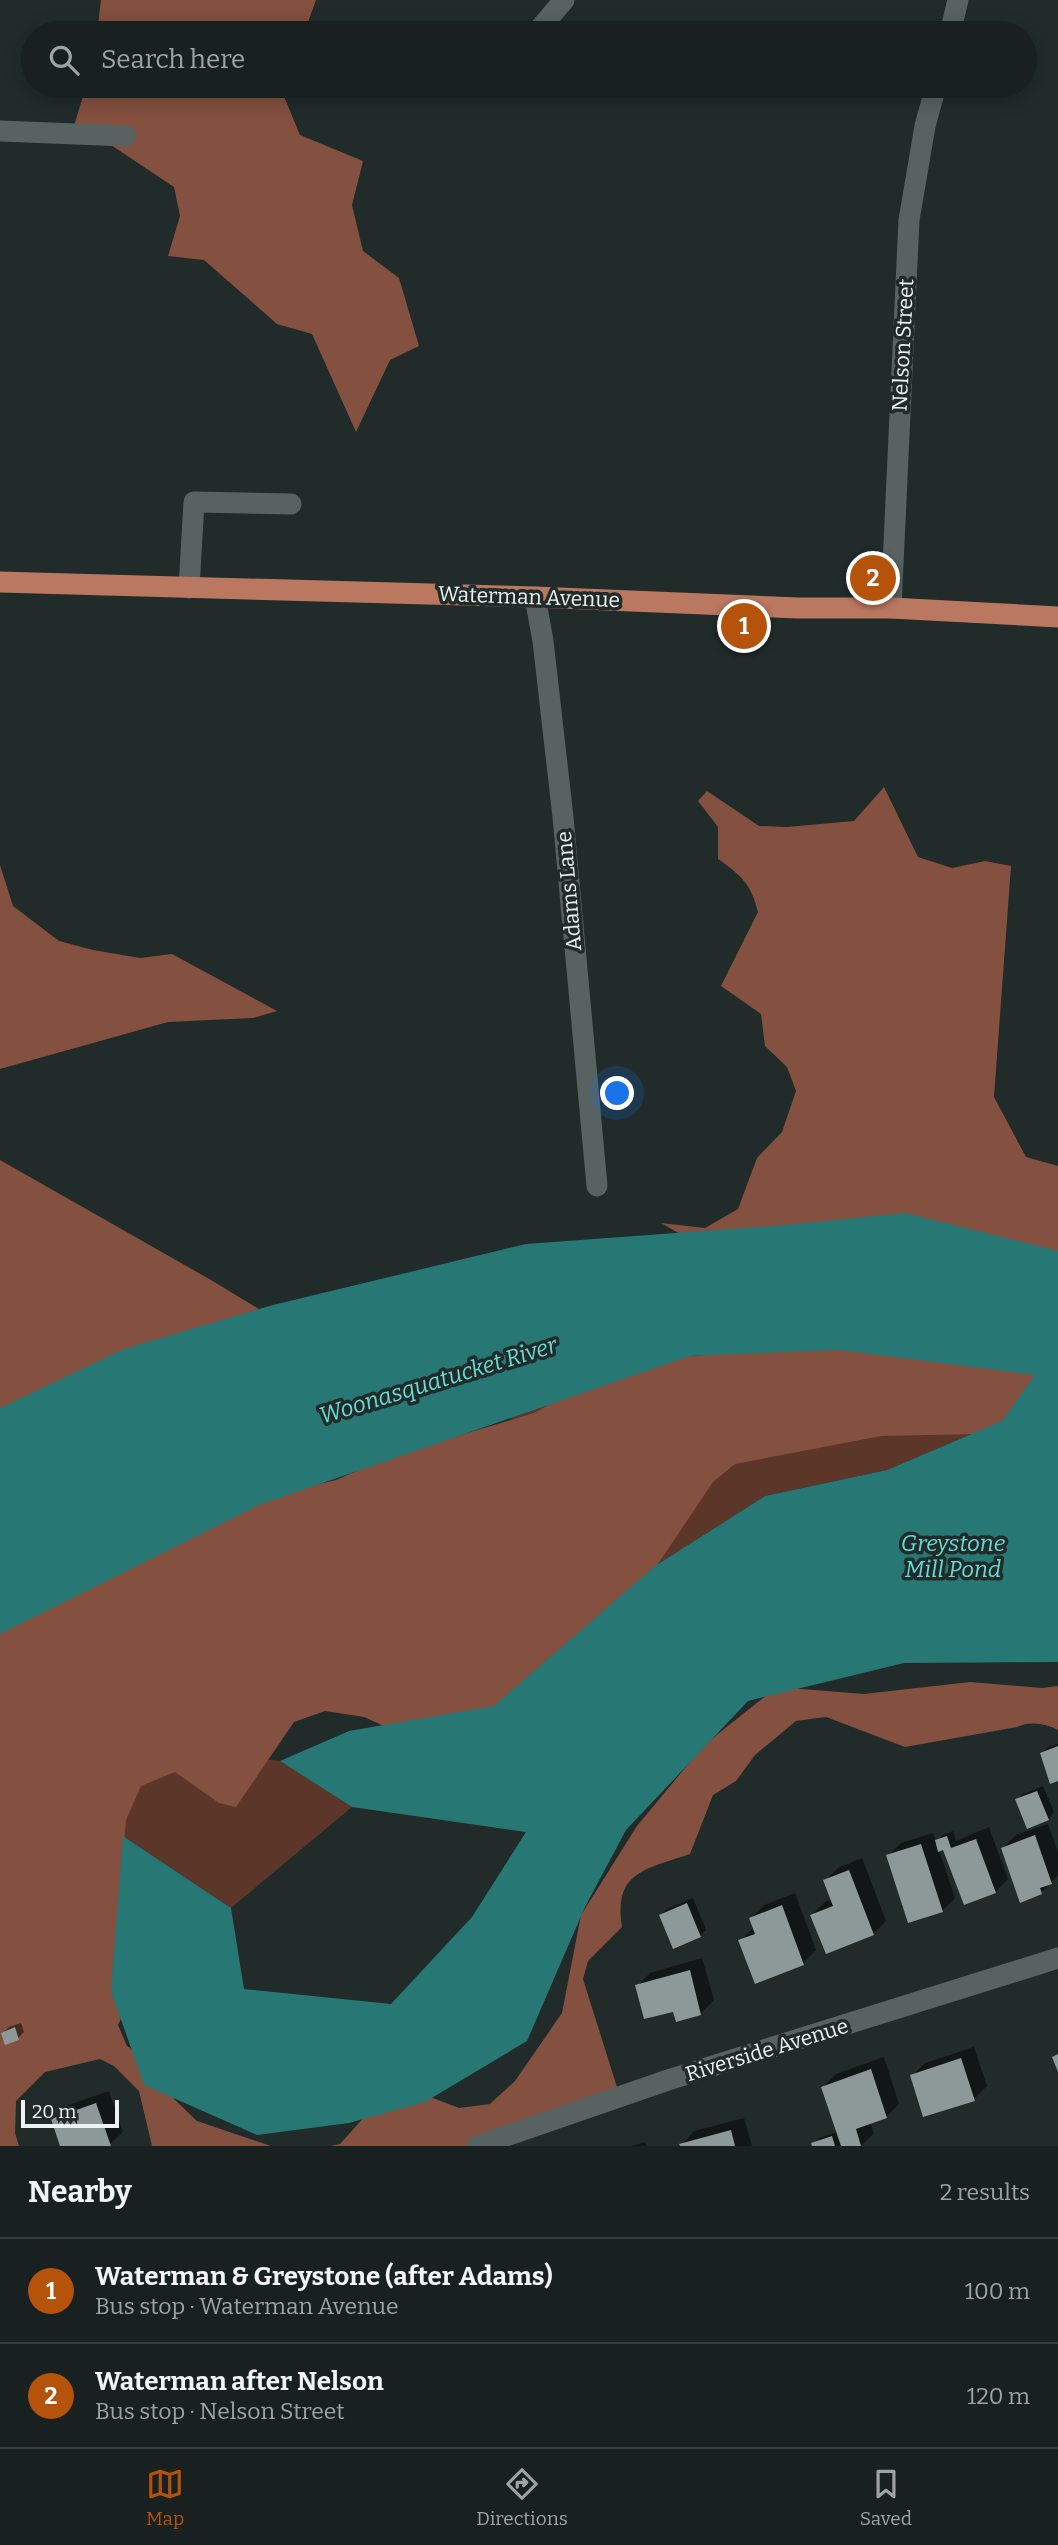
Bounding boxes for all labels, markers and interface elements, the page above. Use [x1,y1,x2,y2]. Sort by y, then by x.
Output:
search box [21,21,1037,98]
icon: search [45,41,83,79]
text: Search here [101,44,245,75]
street label: Nelson Street [887,278,919,412]
pin: 2 [850,552,896,604]
street label: Waterman Avenue [438,581,620,613]
pin: 1 [721,600,767,652]
street label: Adams Lane [551,830,587,952]
your location [600,1076,634,1110]
water label: Woonasquatucket River [316,1330,562,1430]
water label: Greystone Mill Pond [901,1529,1006,1583]
street label: Riverside Avenue [682,2013,852,2087]
scale bar [21,2097,119,2129]
text: 20 m [32,2100,76,2123]
text: Nearby [28,2174,132,2210]
text: 2 results [940,2178,1030,2206]
text: Waterman & Greystone (after Adams) [95,2261,553,2292]
text: 1 [46,2277,56,2305]
text: 100 m [965,2277,1030,2305]
text: Bus stop · Waterman Avenue [95,2292,399,2320]
text: Waterman after Nelson [95,2366,384,2397]
text: 2 [45,2382,57,2410]
text: 120 m [967,2382,1030,2410]
text: Bus stop · Nelson Street [95,2397,345,2425]
tab: Map [146,2465,184,2530]
tab: Directions [476,2465,568,2530]
tab: Saved [860,2465,912,2530]

